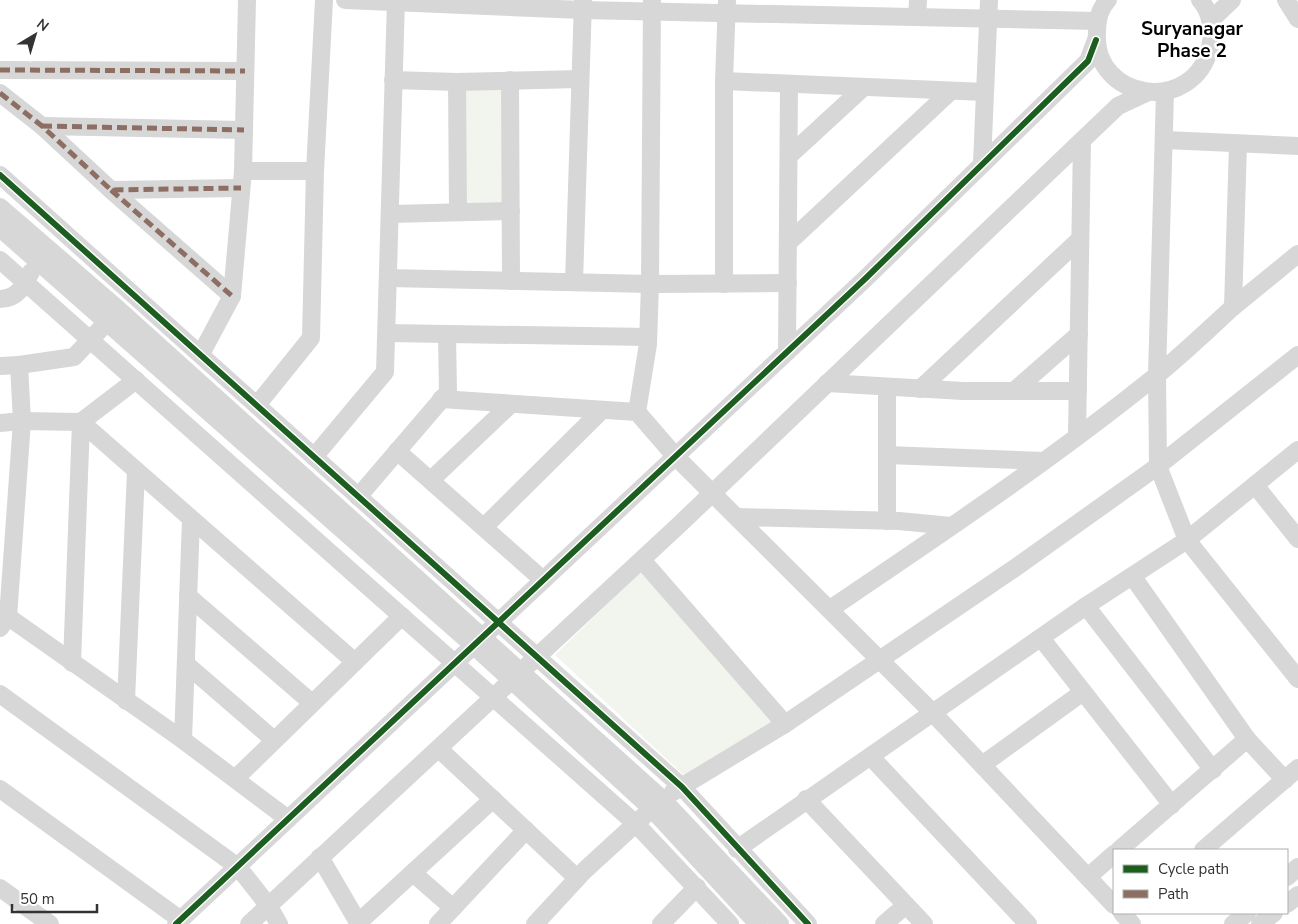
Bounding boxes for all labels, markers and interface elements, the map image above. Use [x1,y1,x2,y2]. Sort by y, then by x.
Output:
north arrow [10,10,60,60]
text: N [33,14,53,36]
district label: Suryanagar Phase 2 [1141,16,1244,64]
legend [1113,849,1288,914]
text: Cycle path [1158,859,1229,879]
scale bar [12,882,98,914]
text: Path [1158,884,1189,904]
text: 50 m [20,889,55,909]

